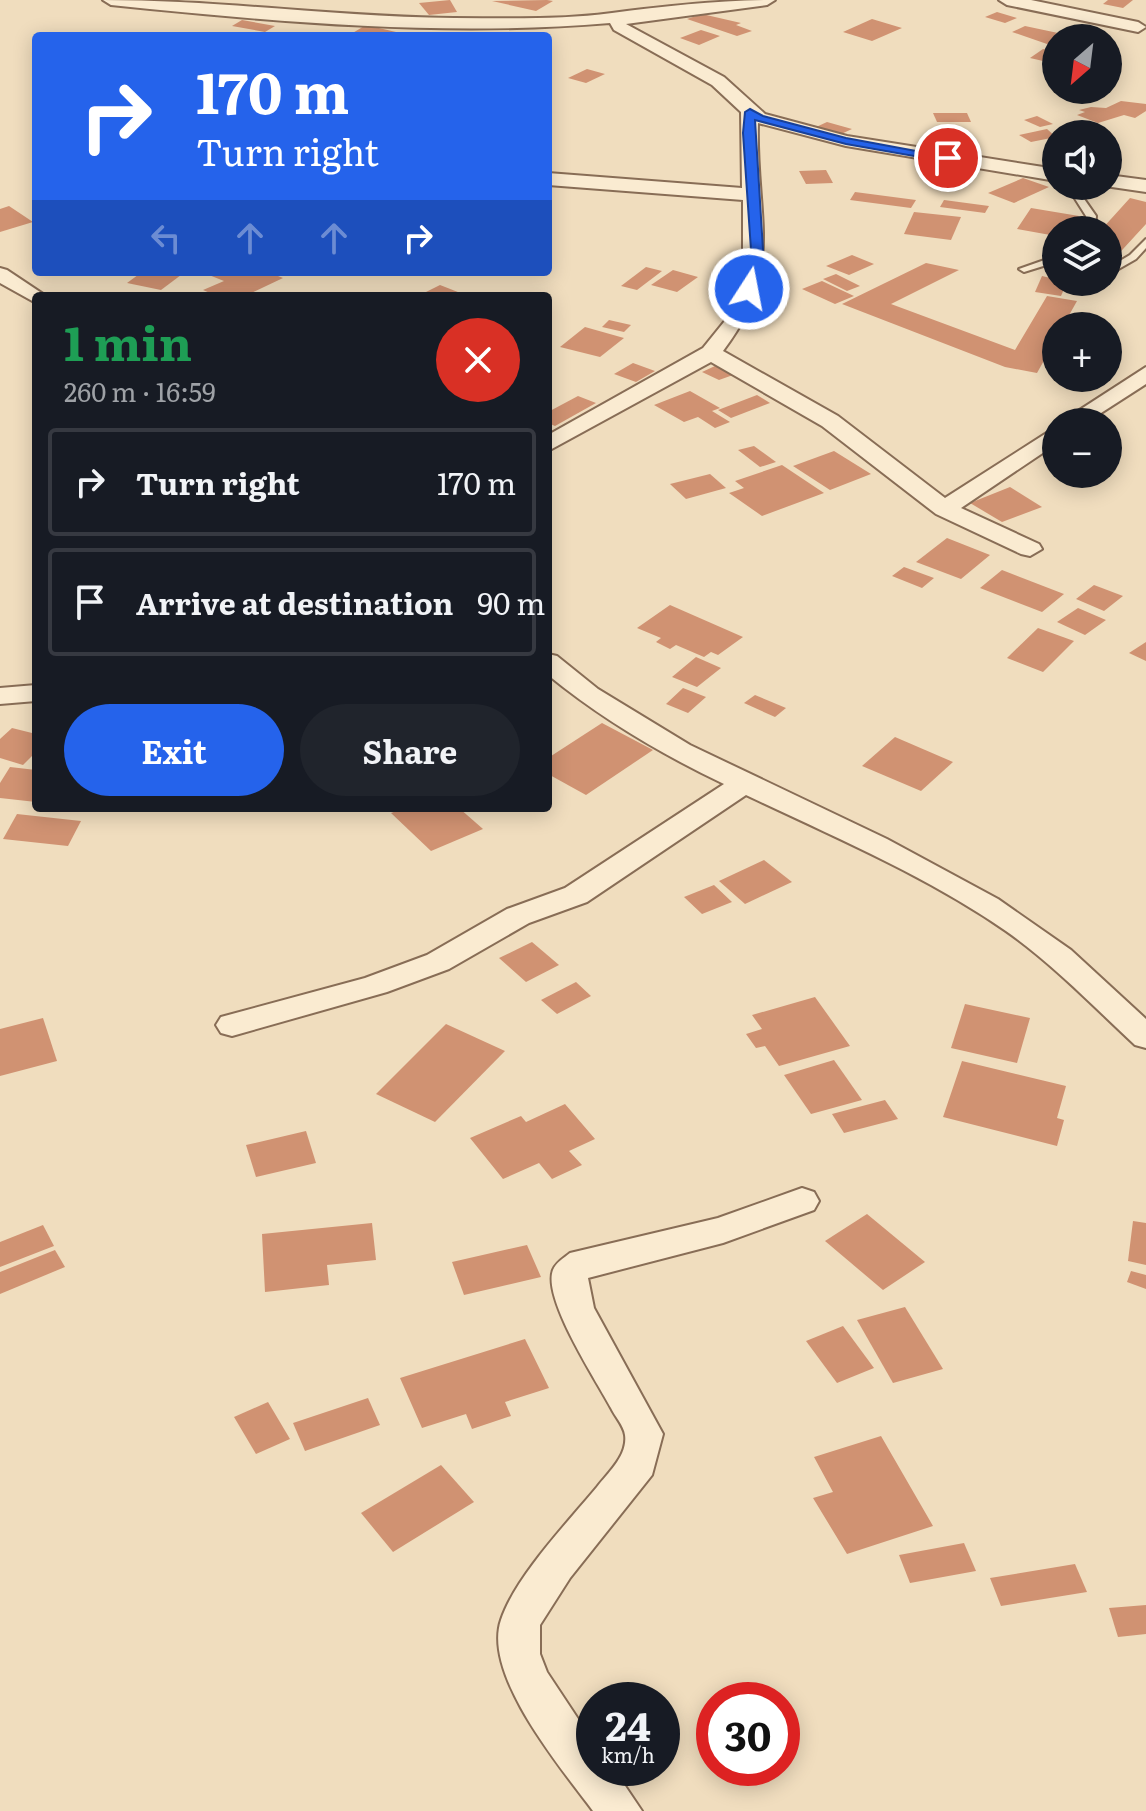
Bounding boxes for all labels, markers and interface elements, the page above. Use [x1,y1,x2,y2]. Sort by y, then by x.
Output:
north arrow [1042,24,1122,104]
map controls [1042,24,1122,488]
text: 170 m [196,48,349,131]
icon: right [64,64,168,168]
button: sound [1042,120,1122,200]
text: Turn right [196,124,379,177]
pin [914,124,982,192]
icon: arrive [926,136,970,180]
icon: left [144,216,188,260]
icon: ahead [228,216,272,260]
icon: ahead [312,216,356,260]
icon: right [396,216,440,260]
button: layers [1042,216,1122,296]
position arrow [707,247,791,331]
text: 1 min [64,305,192,376]
button: + [1042,312,1122,392]
button: close [436,318,520,402]
text: 260 m · 16:59 [64,371,216,410]
button: − [1042,408,1122,488]
icon: right [68,460,112,504]
text: Turn right [136,460,300,504]
text: 170 m [437,460,516,504]
icon: arrive [68,580,112,624]
text: Arrive at destination [136,580,453,624]
text: 90 m [477,580,545,624]
button: Exit [64,704,284,796]
button: Share [300,704,520,796]
speed limit sign: 30 [696,1682,800,1786]
text: 24 [605,1694,651,1753]
text: km/h [601,1739,655,1769]

